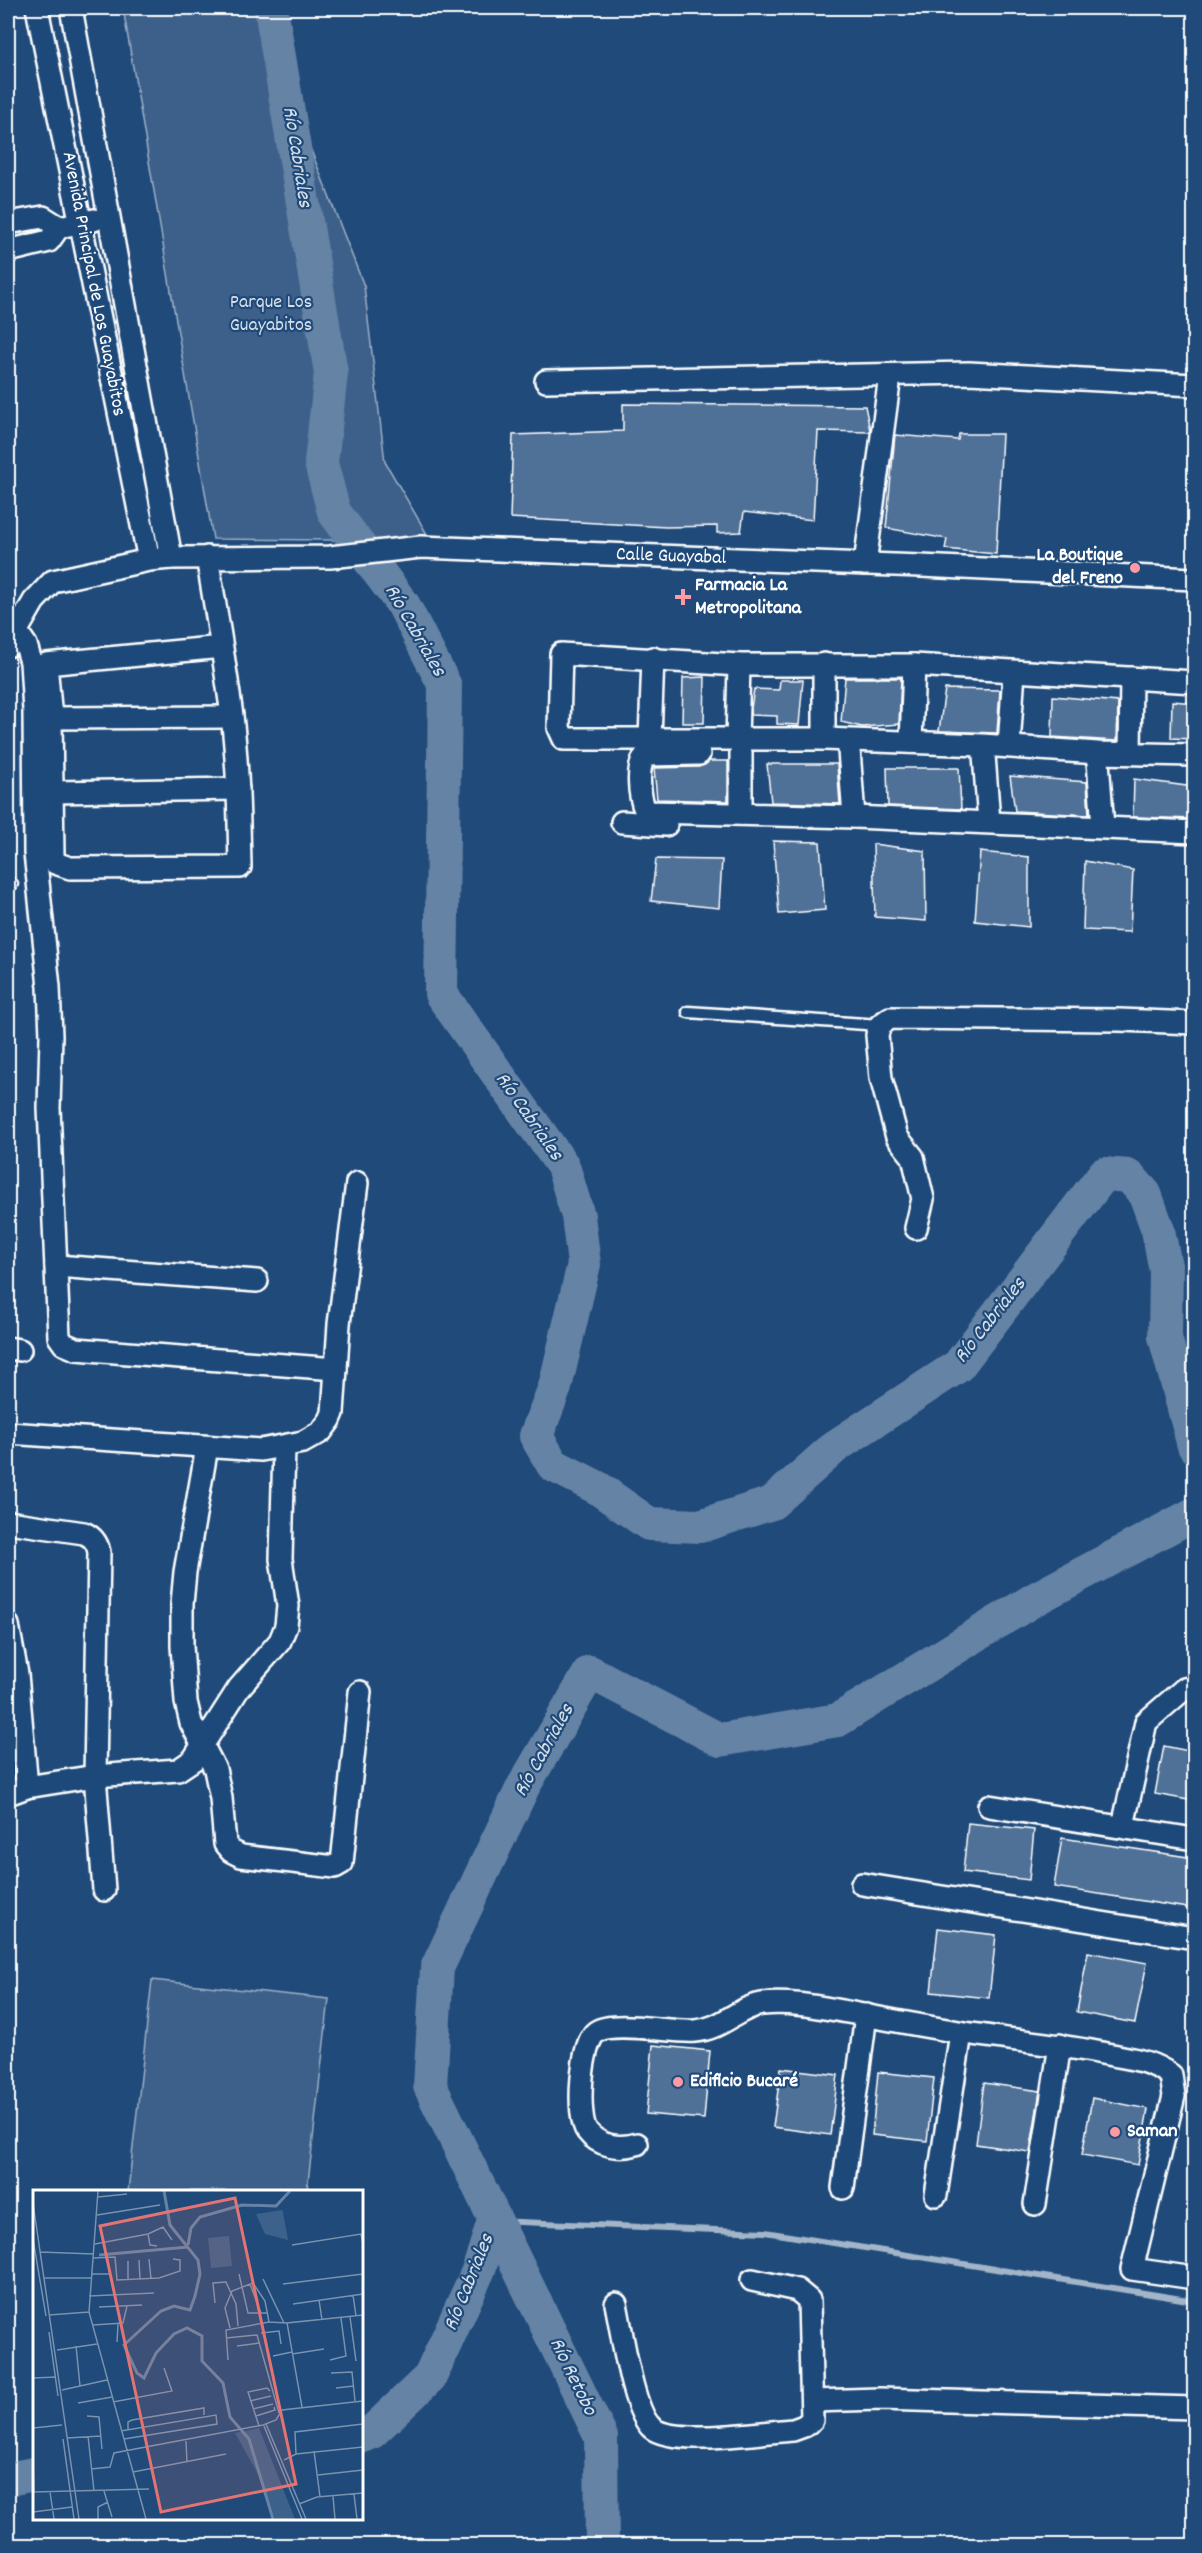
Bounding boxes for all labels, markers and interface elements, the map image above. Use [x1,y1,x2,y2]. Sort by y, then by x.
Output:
water label: Río Cabriales [273,104,319,211]
street label: Avenida Principal de Los Guayabitos [54,149,132,419]
park label: Parque Los Guayabitos [230,289,312,340]
street label: Calle Guayabal [615,541,727,573]
place label: La Boutique del Freno [1037,542,1123,593]
marker: La Boutique del Freno [1128,561,1142,575]
place label: Farmacia La Metropolitana [695,572,802,623]
water label: Río Cabriales [375,579,453,684]
marker: Farmacia La Metropolitana [676,590,690,604]
water label: Río Cabriales [486,1067,570,1168]
water label: Río Cabriales [948,1271,1035,1370]
water label: Río Cabriales [507,1698,583,1803]
place label: Edificio Bucaré [690,2068,798,2096]
marker: Edificio Bucaré [671,2075,685,2089]
place label: Saman [1127,2118,1178,2146]
marker: Saman [1108,2125,1122,2139]
inset map [33,2190,363,2520]
water label: Río Cabriales [437,2229,503,2336]
water label: Río Retobo [540,2333,604,2422]

